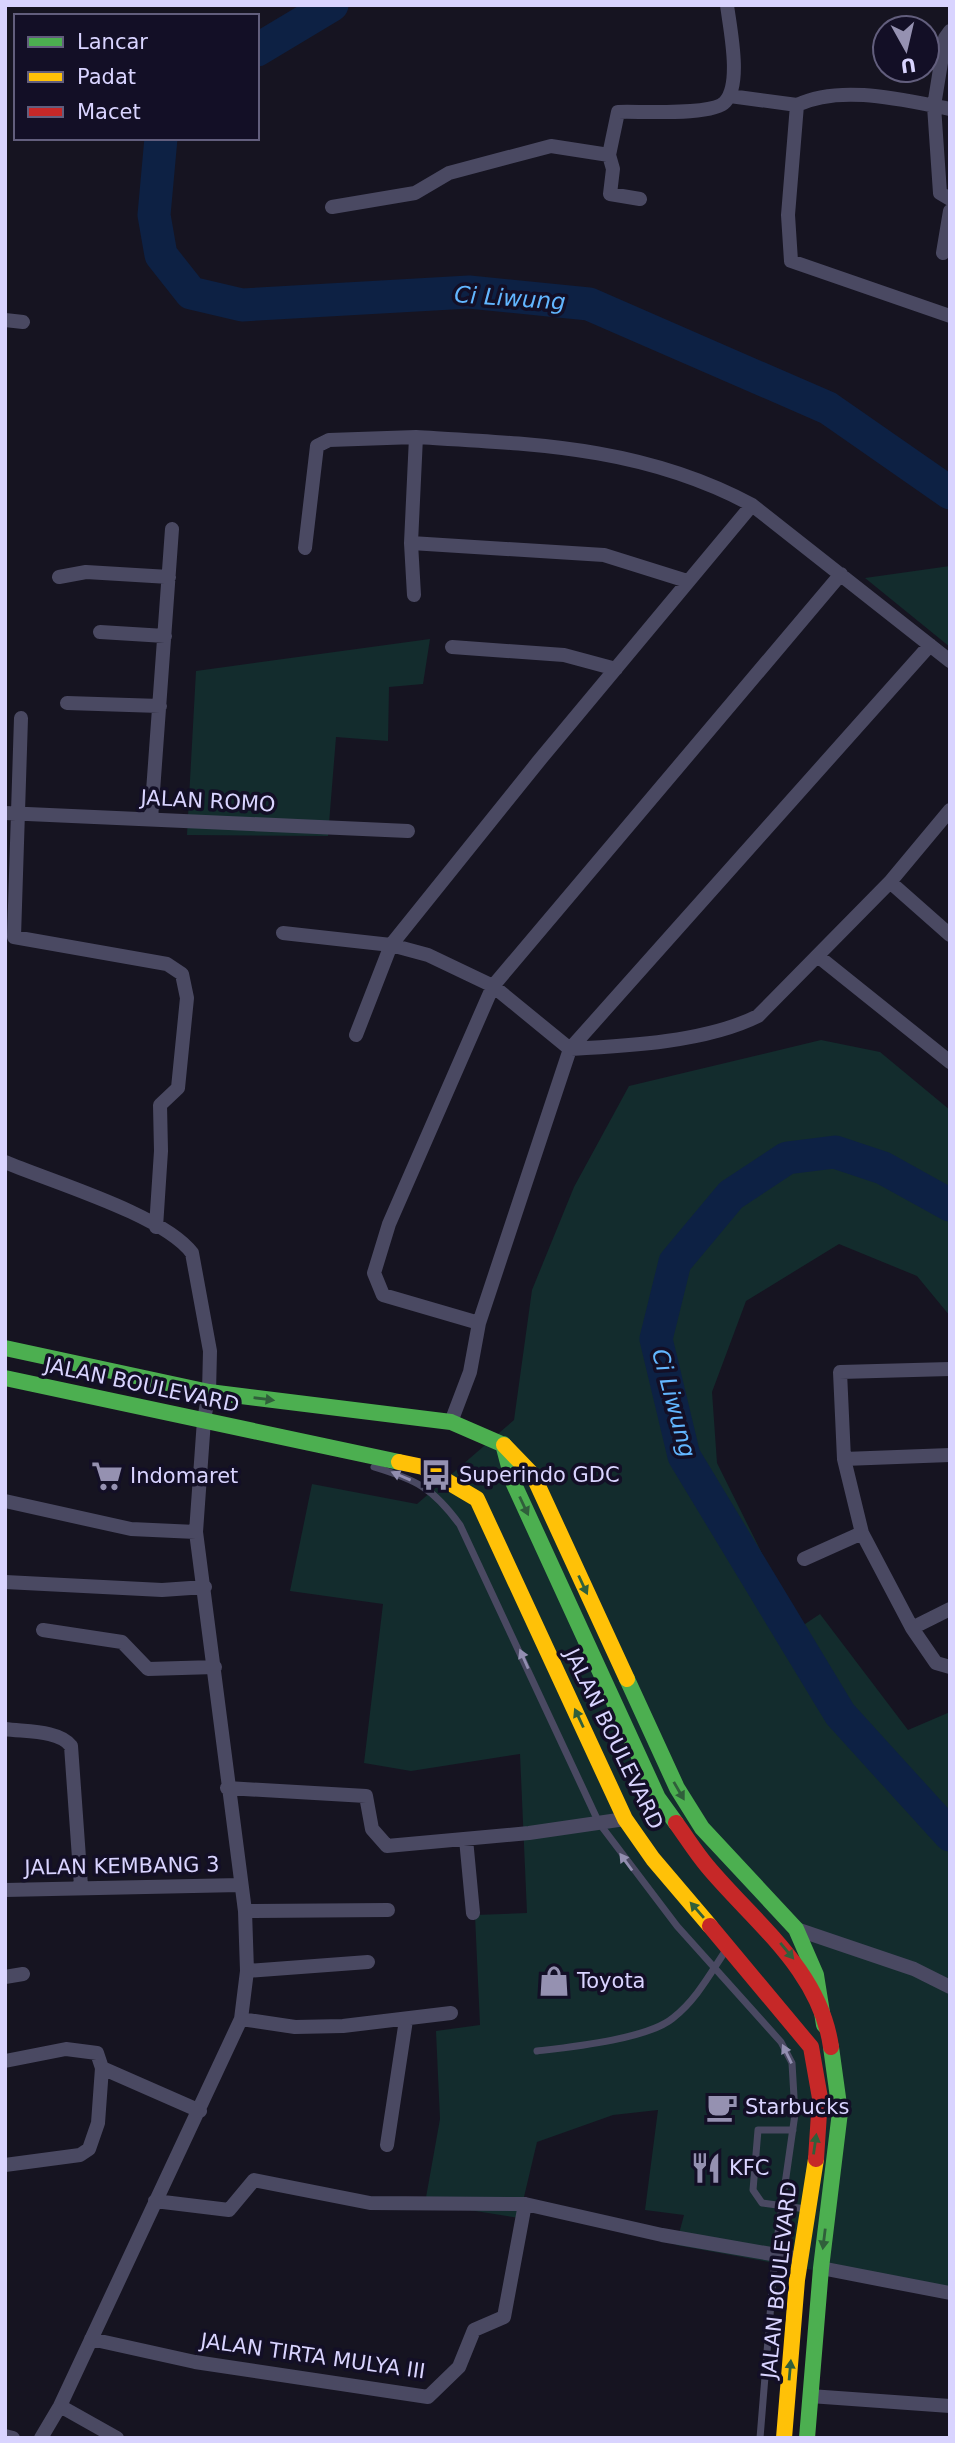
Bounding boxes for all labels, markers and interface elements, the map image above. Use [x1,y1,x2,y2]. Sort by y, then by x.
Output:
legend [14,14,259,140]
north arrow [871,14,941,84]
text: Lancar [77,30,148,54]
text: U [899,54,918,78]
text: Padat [77,65,136,89]
text: Macet [77,100,141,124]
water label: Ci Liwung [453,281,567,315]
street label: JALAN ROMO [138,785,276,817]
water label: Ci Liwung [647,1346,701,1460]
street label: JALAN BOULEVARD [41,1352,241,1417]
one-way arrow [254,1393,276,1404]
bus stop icon: Superindo GDC [419,1458,453,1492]
supermarket icon: Indomaret [90,1459,124,1493]
place label: Superindo GDC [459,1463,620,1487]
place label: Indomaret [130,1464,238,1488]
one-way arrow [391,1470,411,1482]
one-way arrow [518,1496,530,1516]
one-way arrow [578,1575,589,1595]
street label: JALAN BOULEVARD [559,1643,668,1833]
one-way arrow [518,1649,530,1669]
one-way arrow [573,1708,584,1728]
one-way arrow [673,1782,685,1801]
street label: JALAN KEMBANG 3 [22,1852,220,1880]
one-way arrow [619,1853,633,1871]
one-way arrow [690,1902,705,1919]
one-way arrow [779,1942,795,1960]
shop icon: Toyota [537,1964,571,1998]
place label: Toyota [576,1969,646,1993]
one-way arrow [781,2044,793,2064]
cafe icon: Starbucks [705,2090,739,2124]
place label: Starbucks [745,2095,849,2119]
one-way arrow [810,2133,821,2155]
restaurant icon: KFC [689,2151,723,2185]
place label: KFC [729,2156,770,2180]
street label: JALAN BOULEVARD [756,2180,801,2382]
one-way arrow [819,2229,830,2251]
street label: JALAN TIRTA MULYA III [197,2328,427,2384]
one-way arrow [785,2359,796,2381]

